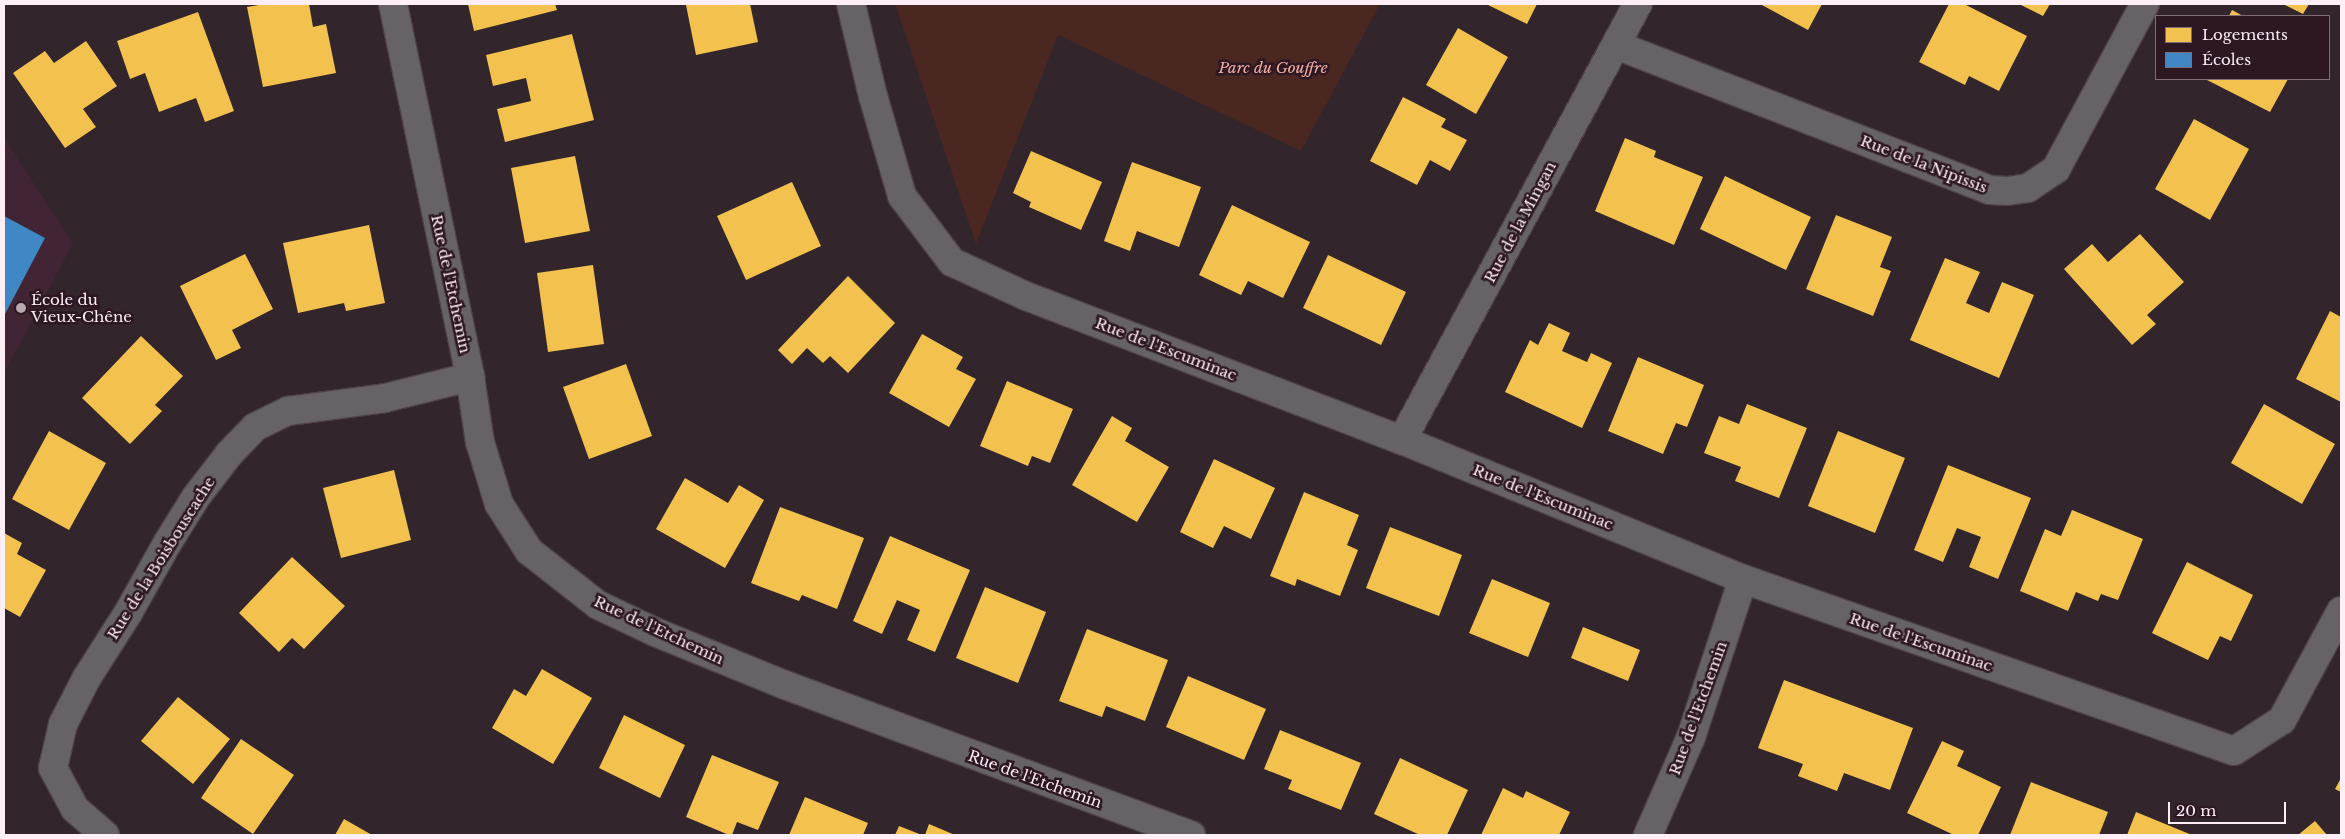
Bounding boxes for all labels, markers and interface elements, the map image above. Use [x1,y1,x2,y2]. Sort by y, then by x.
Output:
legend [2155,15,2330,80]
text: Logements [2202,25,2288,44]
text: Écoles [2202,50,2251,69]
park label: Parc du Gouffre [1218,59,1328,77]
street label: Rue de la Nipissis [1858,131,1990,197]
street label: Rue de la Mingan [1480,158,1560,286]
street label: Rue de l'Etchemin [428,213,474,355]
place label: École du Vieux-Chêne [31,290,132,325]
marker: École du Vieux-Chêne [15,302,27,314]
street label: Rue de l'Escuminac [1093,314,1239,384]
street label: Rue de l'Escuminac [1470,461,1616,533]
street label: Rue de la Boisbouscache [103,473,219,643]
street label: Rue de l'Etchemin [591,592,727,668]
street label: Rue de l'Escuminac [1847,609,1995,675]
street label: Rue de l'Etchemin [1665,639,1731,777]
street label: Rue de l'Etchemin [966,746,1104,812]
scale bar [2170,792,2288,824]
text: 20 m [2176,801,2216,820]

